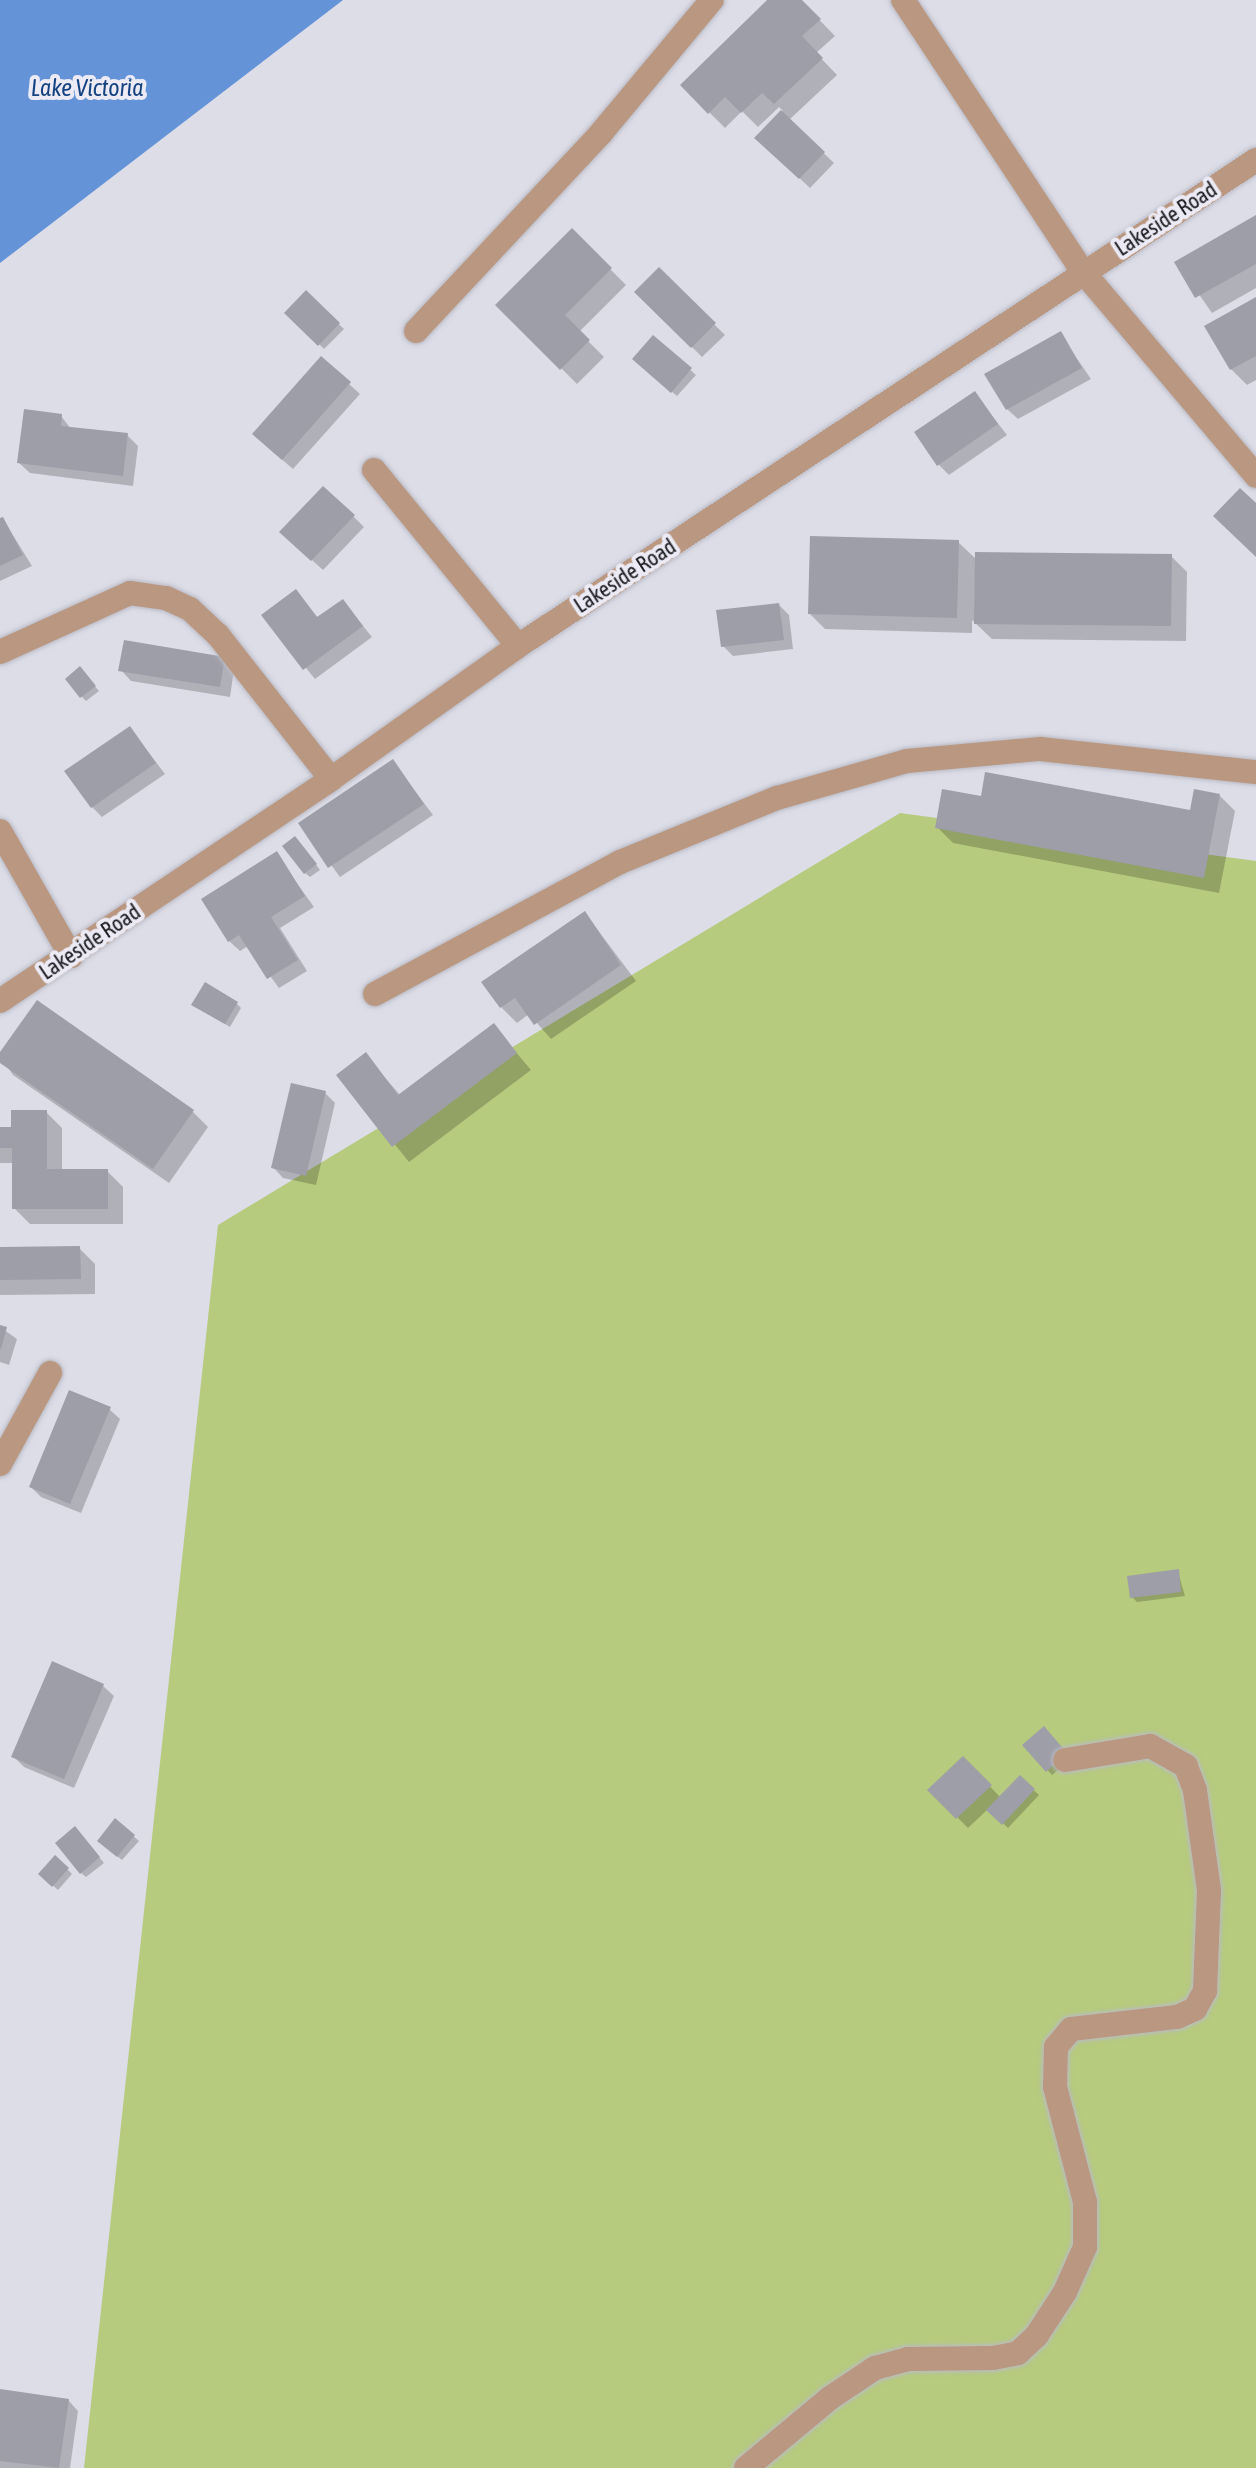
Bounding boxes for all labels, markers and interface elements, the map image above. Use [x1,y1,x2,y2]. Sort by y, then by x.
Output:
water label: Lake Victoria [31,74,143,102]
street label: Lakeside Road [1110,176,1222,262]
street label: Lakeside Road [569,533,681,619]
street label: Lakeside Road [34,899,146,985]

